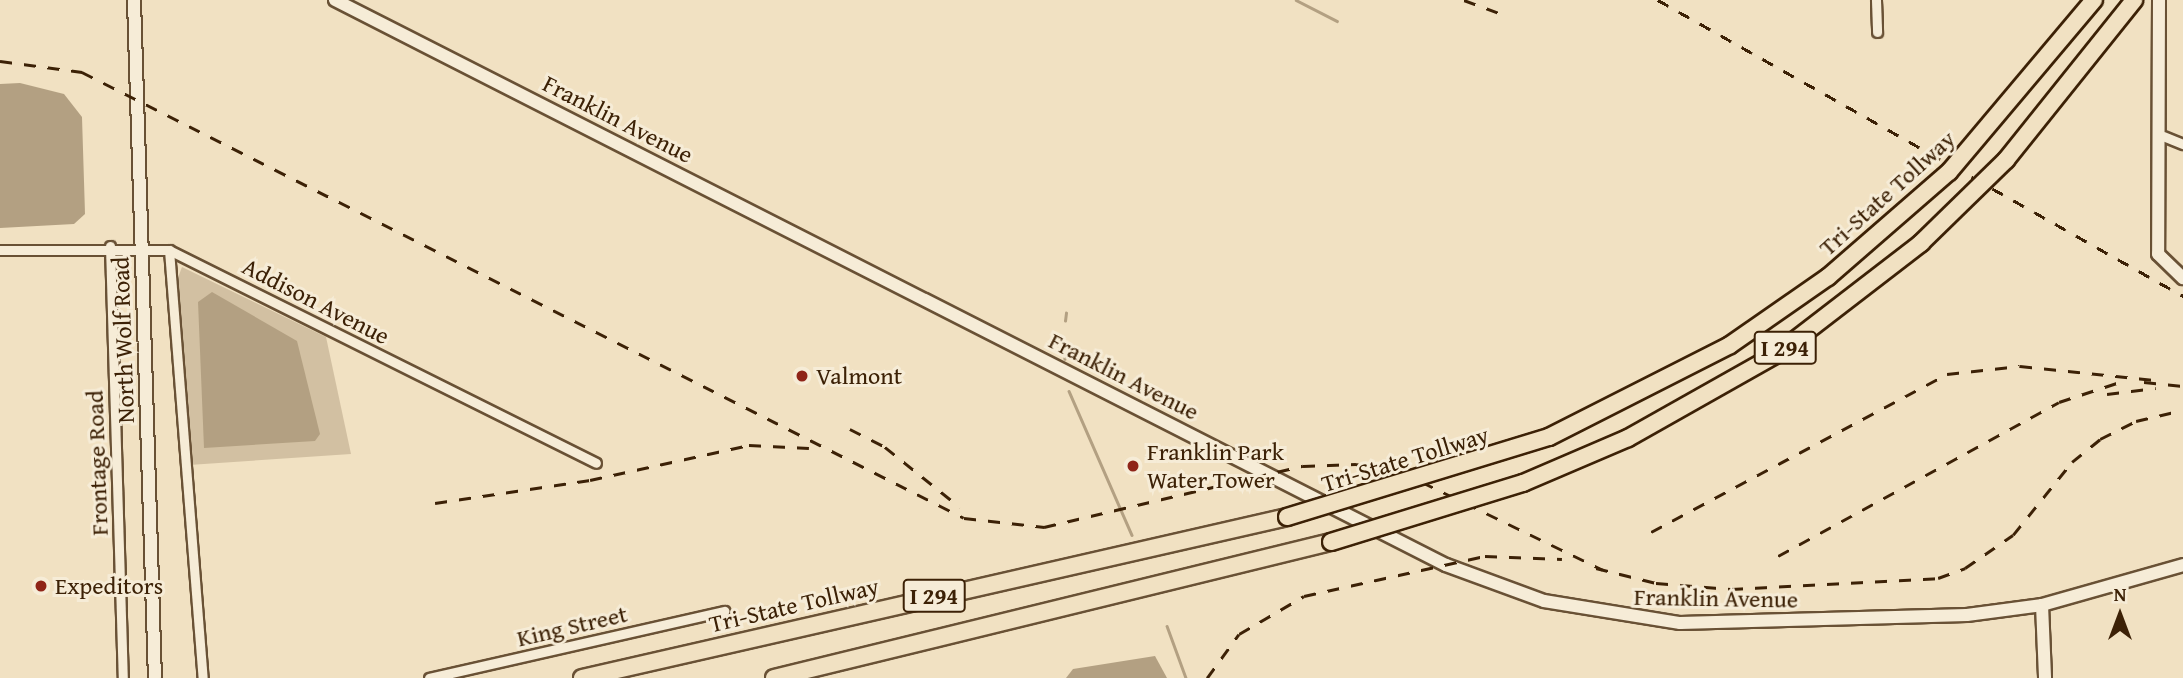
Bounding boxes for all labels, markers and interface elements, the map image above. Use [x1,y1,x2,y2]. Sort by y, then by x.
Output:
street label: Franklin Avenue [538,69,698,169]
street label: Tri-State Tollway [1813,124,1961,262]
street label: Addison Avenue [238,252,394,350]
street label: North Wolf Road [106,256,140,424]
street label: Franklin Avenue [1044,326,1204,426]
road number: I 294 [1754,328,1816,368]
place label: Valmont [816,362,902,390]
marker: Valmont [794,368,810,384]
street label: Frontage Road [80,390,114,536]
street label: Tri-State Tollway [1318,420,1492,498]
place label: Franklin Park Water Tower [1147,438,1284,494]
marker: Franklin Park Water Tower [1125,458,1141,474]
place label: Expeditors [55,572,163,600]
street label: Tri-State Tollway [706,572,882,638]
road number: I 294 [902,576,965,616]
marker: Expeditors [33,578,49,594]
north arrow [2085,580,2155,650]
text: N [2114,580,2126,608]
street label: Franklin Avenue [1634,582,1798,614]
street label: King Street [514,599,630,653]

